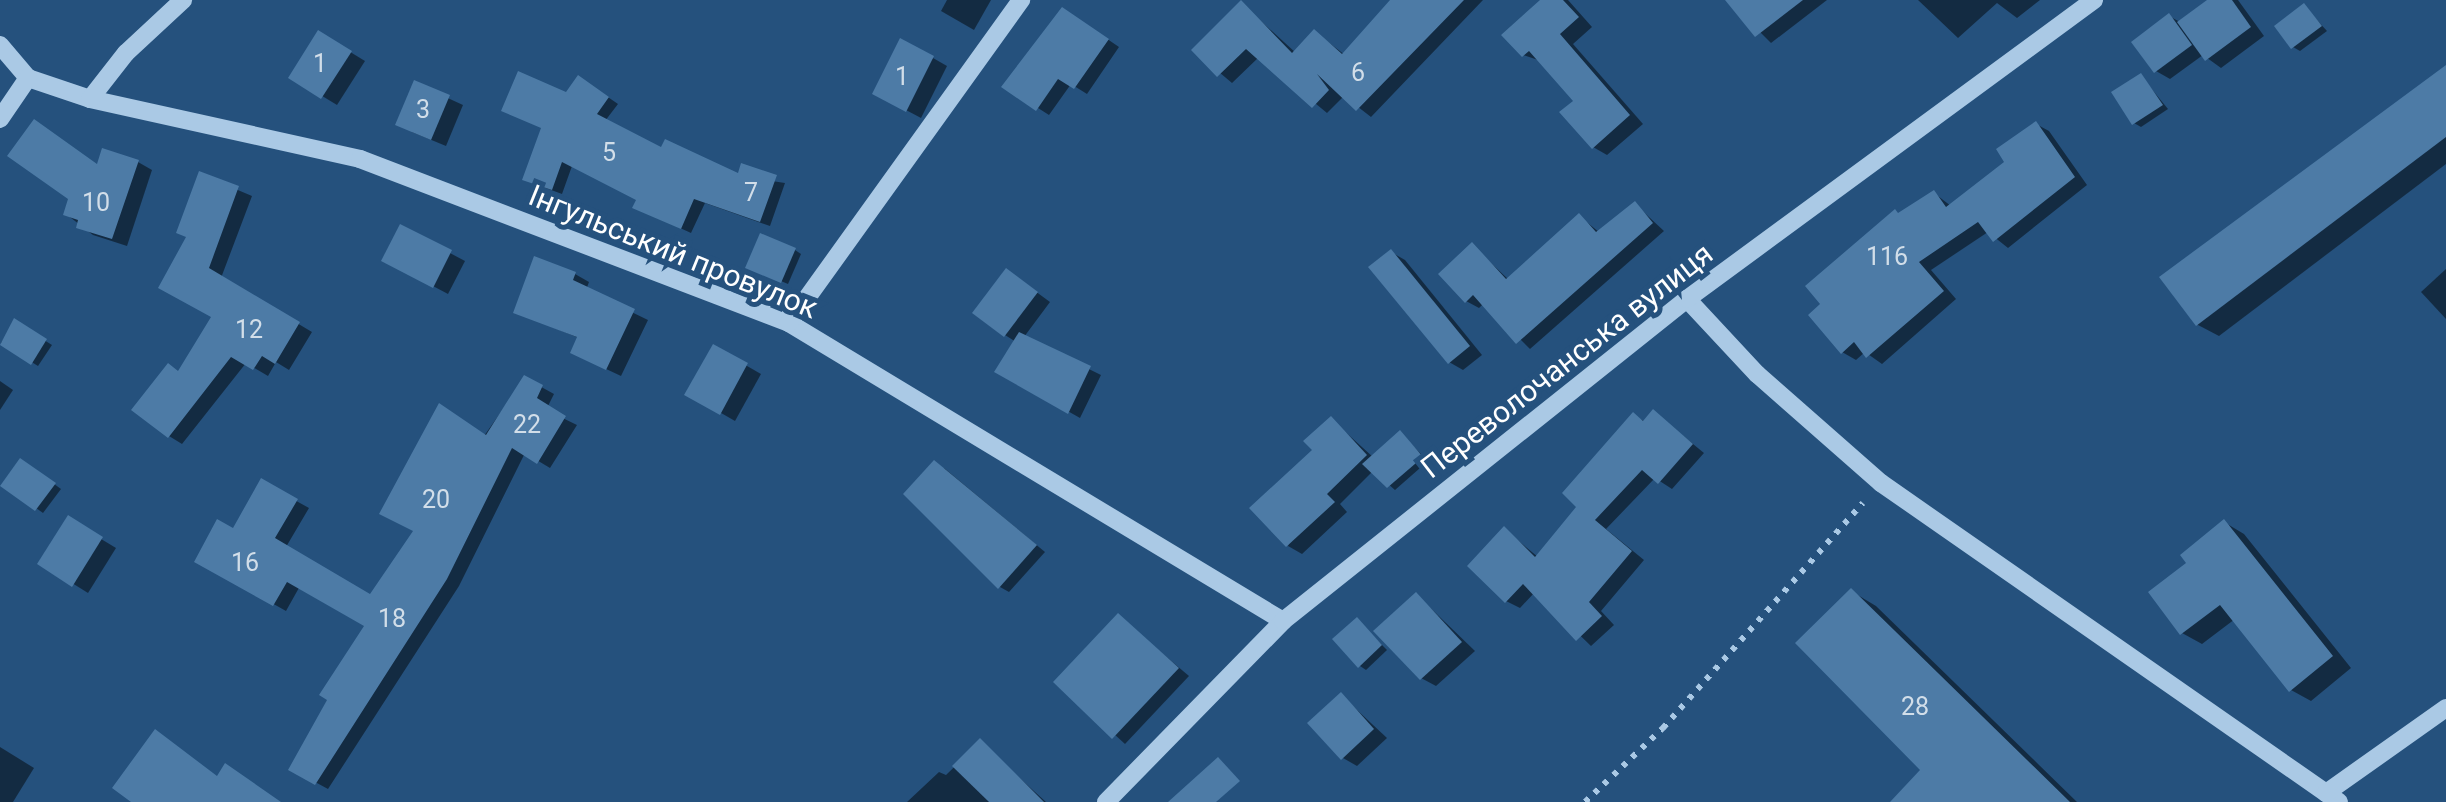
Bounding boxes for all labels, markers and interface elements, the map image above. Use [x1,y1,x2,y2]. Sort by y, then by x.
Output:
house number: 1 [313,49,327,79]
house number: 6 [1351,58,1365,88]
house number: 1 [895,62,909,92]
house number: 3 [416,95,430,125]
house number: 5 [602,138,616,168]
street label: Інгульський провулок [523,178,823,326]
house number: 7 [744,178,758,208]
house number: 10 [82,188,110,218]
street label: Переволочанська вулиця [1414,236,1720,486]
house number: 116 [1866,242,1908,272]
house number: 12 [235,315,263,345]
house number: 22 [513,410,541,440]
house number: 20 [422,485,450,515]
house number: 16 [231,548,259,578]
house number: 18 [378,604,406,634]
house number: 28 [1901,692,1929,722]

